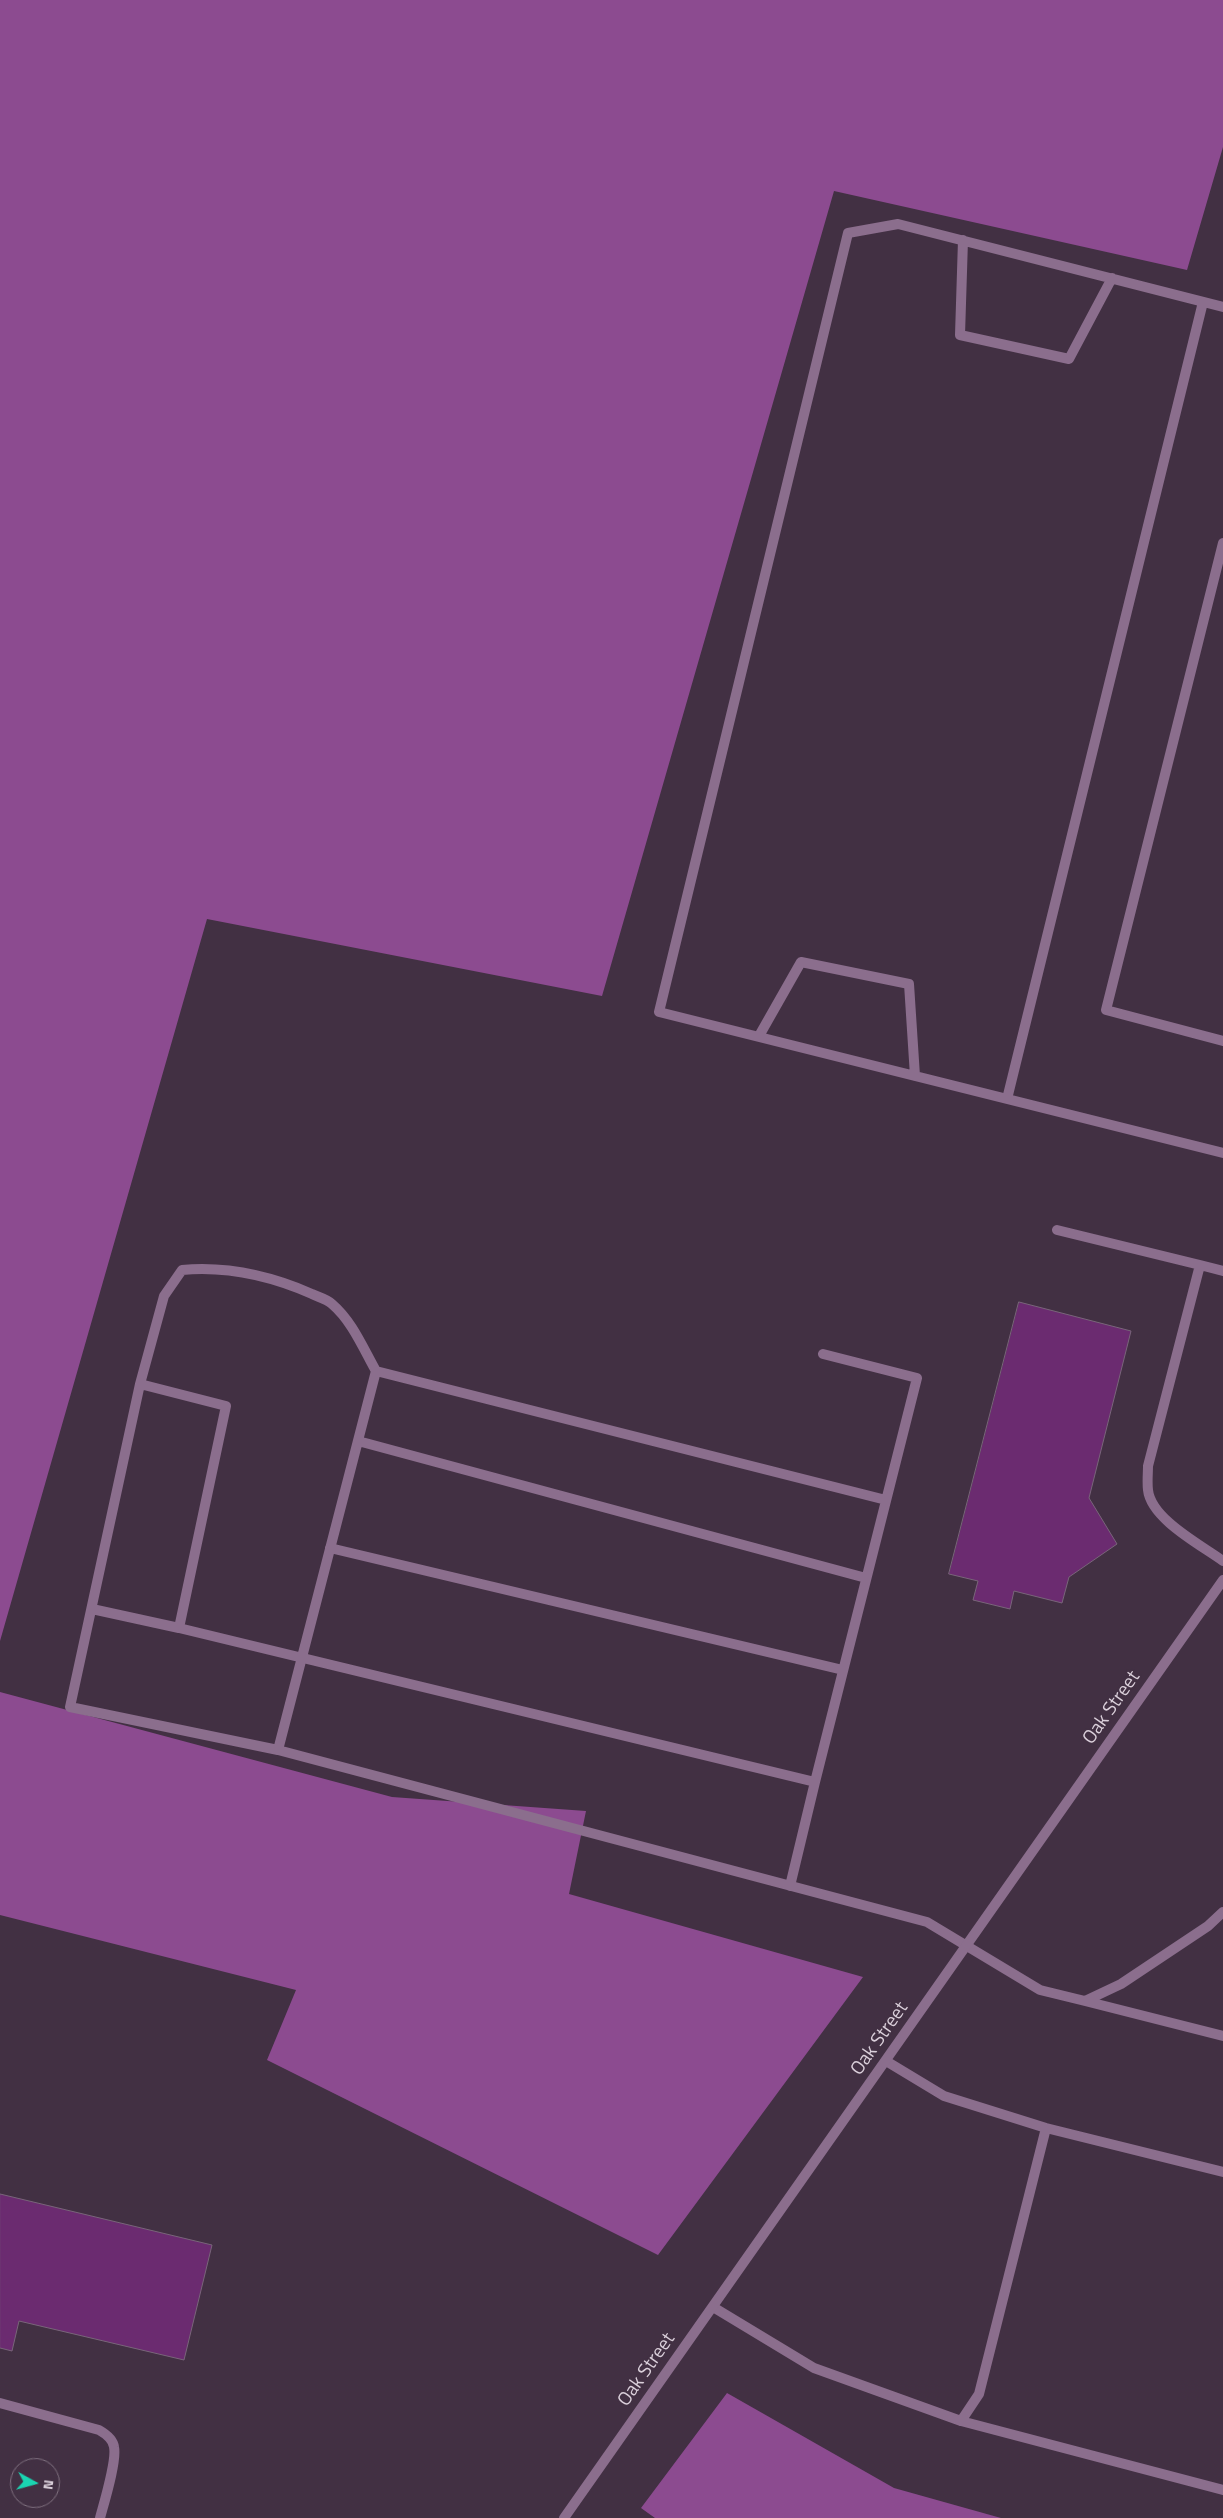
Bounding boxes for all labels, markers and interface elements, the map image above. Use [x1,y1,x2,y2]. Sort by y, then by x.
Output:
street label: Oak Street [1078,1667,1146,1749]
street label: Oak Street [846,1998,914,2080]
street label: Oak Street [613,2329,681,2411]
north arrow [10,2458,60,2508]
text: N [38,2479,60,2491]

